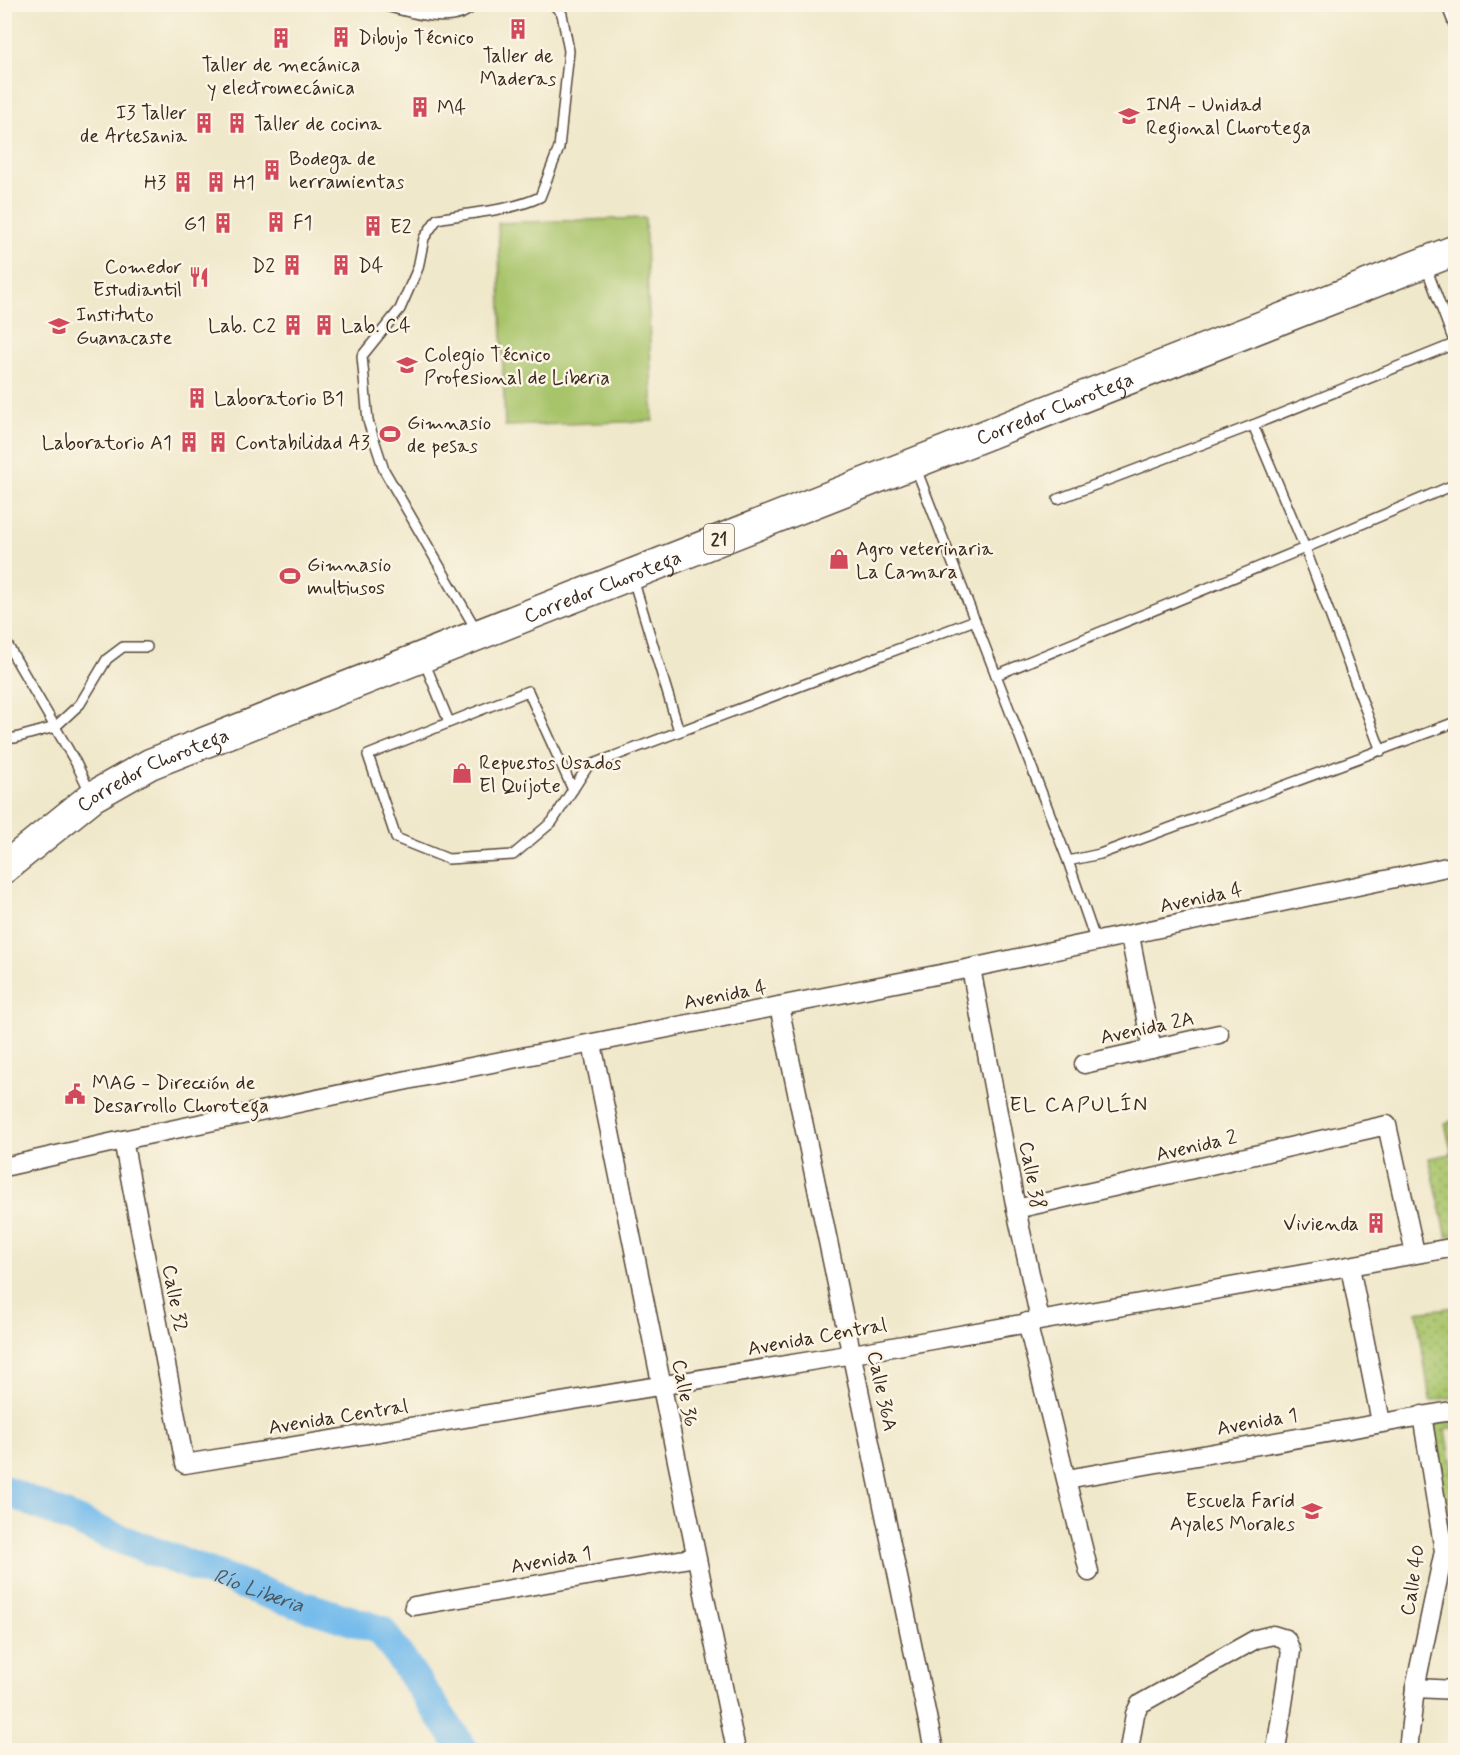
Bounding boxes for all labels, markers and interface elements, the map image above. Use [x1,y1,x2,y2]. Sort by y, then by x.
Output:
building icon: Taller de Maderas [506,17,530,41]
building icon: Dibujo Técnico [329,25,353,49]
place label: Dibujo Técnico [358,25,474,52]
building icon: Taller de mecánica y electromecánica [269,26,293,50]
place label: Taller de Maderas [480,43,556,93]
place label: Taller de mecánica y electromecánica [202,52,360,102]
place label: INA - Unidad Regional Chorotega [1146,92,1311,144]
building icon: M4 [408,95,432,119]
place label: M4 [437,95,467,122]
place label: I3 Taller de Artesania [80,100,188,150]
school or university icon: INA - Unidad Regional Chorotega [1117,104,1141,128]
building icon: I3 Taller de Artesania [192,111,216,135]
building icon: Taller de cocina [225,111,249,135]
place label: Taller de cocina [254,111,383,138]
place label: Bodega de herramientas [289,146,404,196]
building icon: Bodega de herramientas [260,158,284,182]
place label: H3 [144,170,166,197]
building icon: H3 [171,170,195,194]
building icon: H1 [204,170,228,194]
place label: H1 [233,170,255,197]
building icon: F1 [264,210,288,234]
place label: F1 [293,210,313,237]
place label: G1 [184,211,206,238]
building icon: G1 [211,211,235,235]
building icon: E2 [361,214,385,238]
place label: E2 [390,214,412,241]
place label: D2 [251,253,275,280]
building icon: D2 [280,253,304,277]
building icon: D4 [329,253,353,277]
place label: D4 [358,253,384,280]
place label: Comedor Estudiantil [93,254,182,304]
restaurant icon: Comedor Estudiantil [187,265,211,289]
place label: Instituto Guanacaste [76,302,173,352]
place label: Lab. C2 [208,313,276,340]
building icon: Lab. C2 [281,313,305,337]
building icon: Lab. C4 [312,313,336,337]
place label: Lab. C4 [341,313,411,340]
school or university icon: Instituto Guanacaste [47,314,71,338]
place label: Colegio Técnico Profesional de Liberia [424,342,610,392]
school or university icon: Colegio Técnico Profesional de Liberia [395,353,419,377]
street label: Corredor Chorotega [973,366,1138,452]
building icon: Laboratorio B1 [185,386,209,410]
place label: Laboratorio B1 [214,386,344,413]
place label: Gimnasio de pesas [407,410,491,460]
sports icon: Gimnasio de pesas [378,422,402,446]
place label: Laboratorio A1 [42,430,172,457]
building icon: Laboratorio A1 [177,430,201,454]
building icon: Contabilidad A3 [206,430,230,454]
place label: Contabilidad A3 [235,430,370,457]
road number: 21 [704,524,734,554]
place label: Agro veterinaria La Camara [856,536,994,586]
street label: Corredor Chorotega [520,544,686,630]
shop icon: Agro veterinaria La Camara [827,547,851,571]
place label: Gimnasio multiusos [307,552,391,602]
sports icon: Gimnasio multiusos [278,564,302,588]
street label: Corredor Chorotega [72,722,233,819]
place label: Repuestos Usados El Quijote [479,750,621,800]
shop icon: Repuestos Usados El Quijote [450,761,474,785]
street label: Avenida 4 [1157,876,1246,920]
street label: Avenida 4 [681,974,770,1017]
street label: Avenida 2A [1098,1005,1197,1052]
place label: MAG - Dirección de Desarrollo Chorotega [92,1070,269,1122]
public building icon: MAG - Dirección de Desarrollo Chorotega [63,1082,87,1106]
district label: EL CAPULÍN [1009,1091,1149,1119]
street label: Avenida 2 [1153,1124,1240,1169]
street label: Calle 38 [1012,1139,1051,1211]
place label: Vivienda [1283,1211,1359,1238]
building icon: Vivienda [1364,1211,1388,1235]
street label: Calle 32 [155,1262,194,1334]
street label: Avenida Central [745,1312,889,1363]
street label: Calle 36A [860,1349,903,1434]
street label: Calle 36 [665,1357,704,1429]
street label: Avenida Central [266,1393,410,1442]
street label: Avenida 1 [1215,1402,1300,1443]
place label: Escuela Farid Ayales Morales [1170,1488,1295,1538]
school or university icon: Escuela Farid Ayales Morales [1300,1499,1324,1523]
street label: Avenida 1 [509,1540,594,1581]
street label: Calle 40 [1395,1543,1432,1618]
water label: Río Liberia [209,1562,307,1620]

